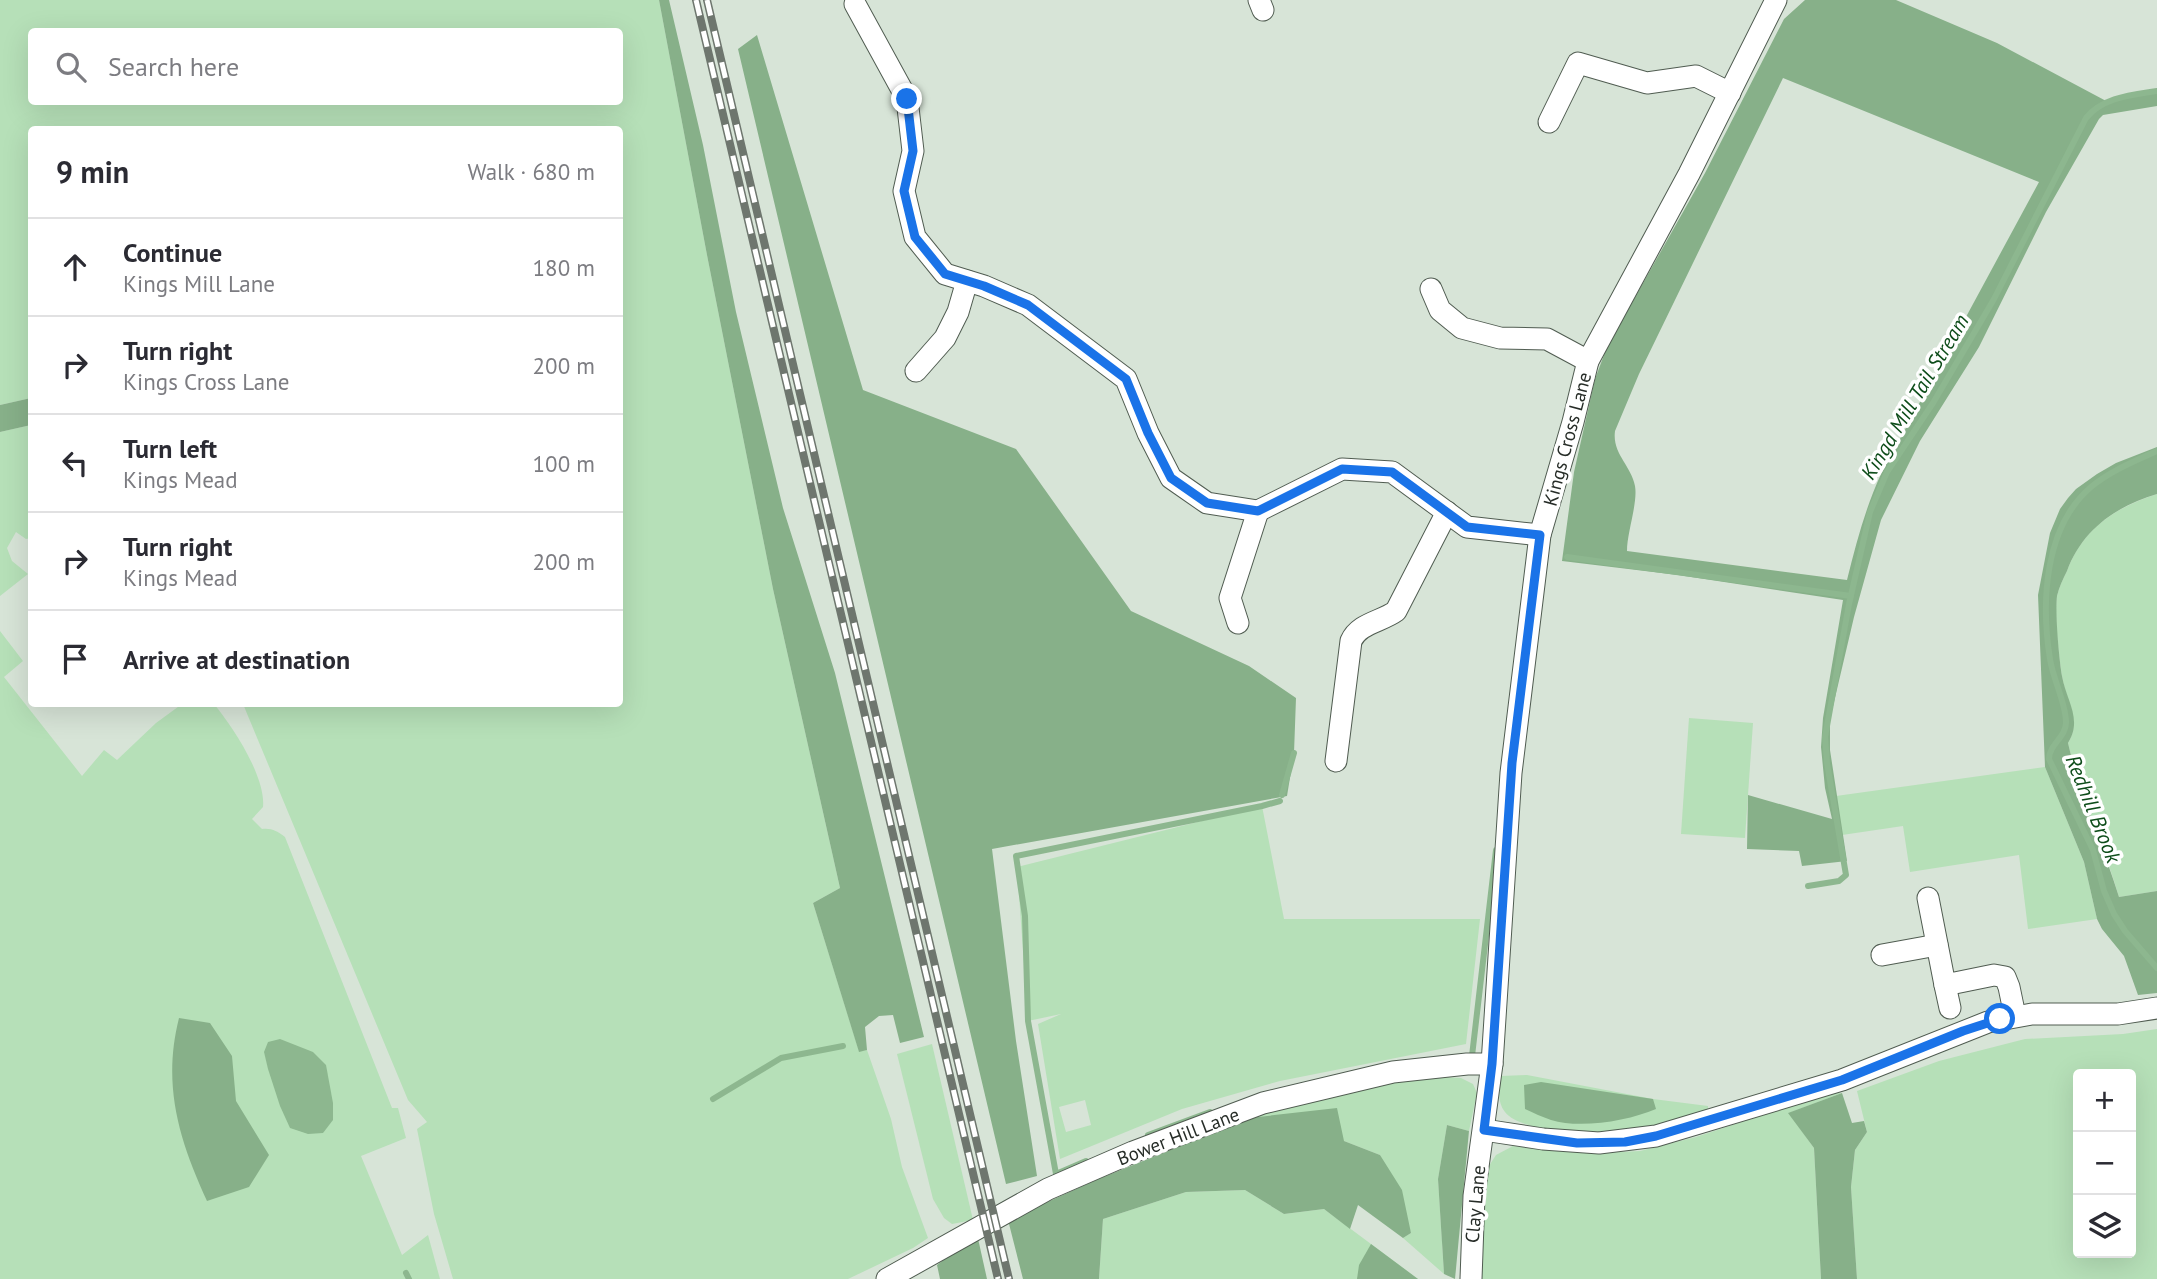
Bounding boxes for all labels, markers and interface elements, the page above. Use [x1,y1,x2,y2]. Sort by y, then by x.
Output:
search box [28,28,623,105]
icon: search [52,48,90,86]
text: Search here [108,50,239,83]
route end [891,83,922,114]
text: 9 min [56,152,129,191]
text: Walk · 680 m [468,157,595,186]
text: Continue [123,236,222,269]
icon: ahead [56,248,94,286]
text: 180 m [533,253,595,282]
text: Kings Mill Lane [123,269,275,298]
water label: Kingd Mill Tail Stream [1855,309,1975,484]
text: Turn right [123,334,232,367]
icon: right [56,346,94,384]
text: 200 m [533,351,595,380]
text: Kings Cross Lane [123,367,289,396]
street label: Kings Cross Lane [1538,369,1596,509]
text: Turn left [123,432,217,465]
icon: left [56,444,94,482]
text: 100 m [533,449,595,478]
text: Kings Mead [123,465,238,494]
text: Turn right [123,530,232,563]
icon: right [56,542,94,580]
text: 200 m [533,547,595,576]
text: Kings Mead [123,563,238,592]
icon: arrive [56,640,94,678]
text: Arrive at destination [123,643,350,676]
water label: Redhill Brook [2060,751,2128,868]
route start [1984,1003,2015,1034]
map controls [2073,1069,2136,1258]
button: + [2073,1069,2136,1132]
street label: Bower Hill Lane [1113,1102,1243,1170]
button: − [2073,1132,2136,1195]
street label: Clay Lane [1460,1164,1490,1244]
button: layers [2073,1195,2136,1258]

